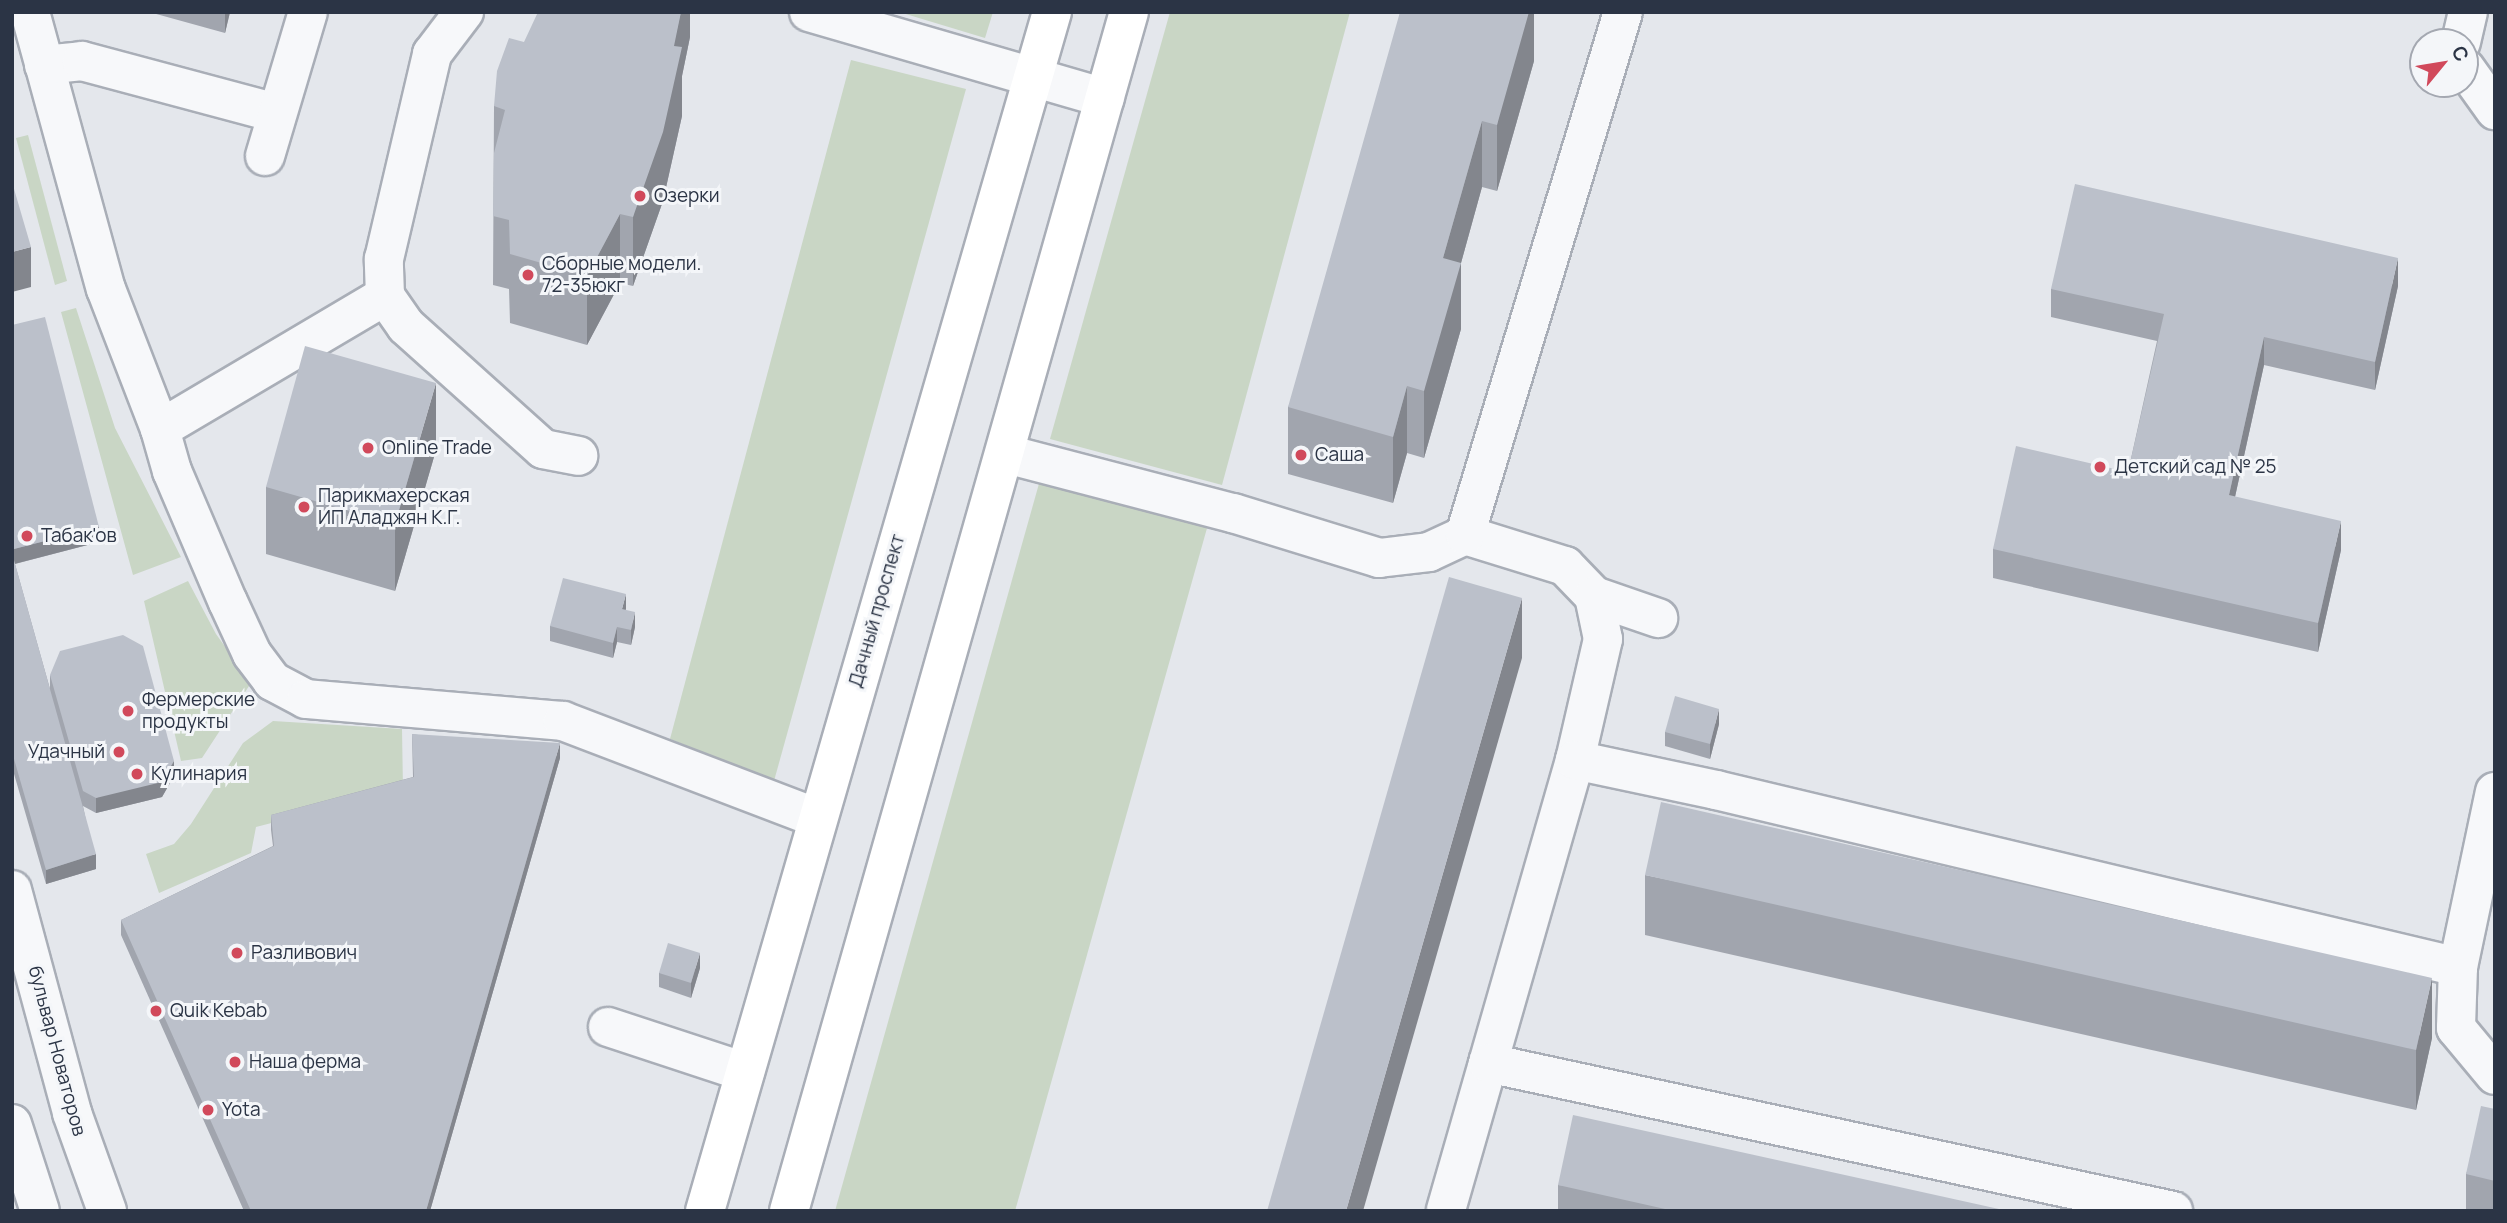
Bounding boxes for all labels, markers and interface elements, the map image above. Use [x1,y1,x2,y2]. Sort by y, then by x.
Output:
north arrow [2409,28,2479,98]
text: С [2446,41,2475,66]
place label: Озерки [654,185,720,207]
marker: Озерки [632,188,648,204]
place label: Сборные модели. 72-35юкг [542,253,701,297]
marker: Сборные модели. 72-35юкг [520,267,536,283]
place label: Online Trade [382,437,492,459]
marker: Online Trade [360,440,376,456]
place label: Саша [1315,444,1364,466]
marker: Саша [1293,447,1309,463]
place label: Детский сад № 25 [2114,456,2277,478]
marker: Детский сад № 25 [2092,459,2108,475]
place label: Парикмахерская ИП Аладжян К.Г. [318,485,470,529]
marker: Парикмахерская ИП Аладжян К.Г. [296,499,312,515]
place label: Табак'ов [41,525,117,547]
marker: Табак'ов [19,528,35,544]
street label: Дачный проспект [844,532,910,690]
place label: Фермерские продукты [142,689,255,733]
marker: Фермерские продукты [120,703,136,719]
place label: Удачный [28,741,105,763]
marker: Удачный [111,744,127,760]
place label: Кулинария [151,763,247,785]
marker: Кулинария [129,766,145,782]
place label: Разливович [251,942,357,964]
marker: Разливович [229,945,245,961]
street label: бульвар Новаторов [23,963,91,1139]
place label: Quik Kebab [170,1000,267,1022]
marker: Quik Kebab [148,1003,164,1019]
place label: Наша ферма [249,1051,361,1073]
marker: Наша ферма [227,1054,243,1070]
place label: Yota [222,1099,260,1121]
marker: Yota [200,1102,216,1118]

